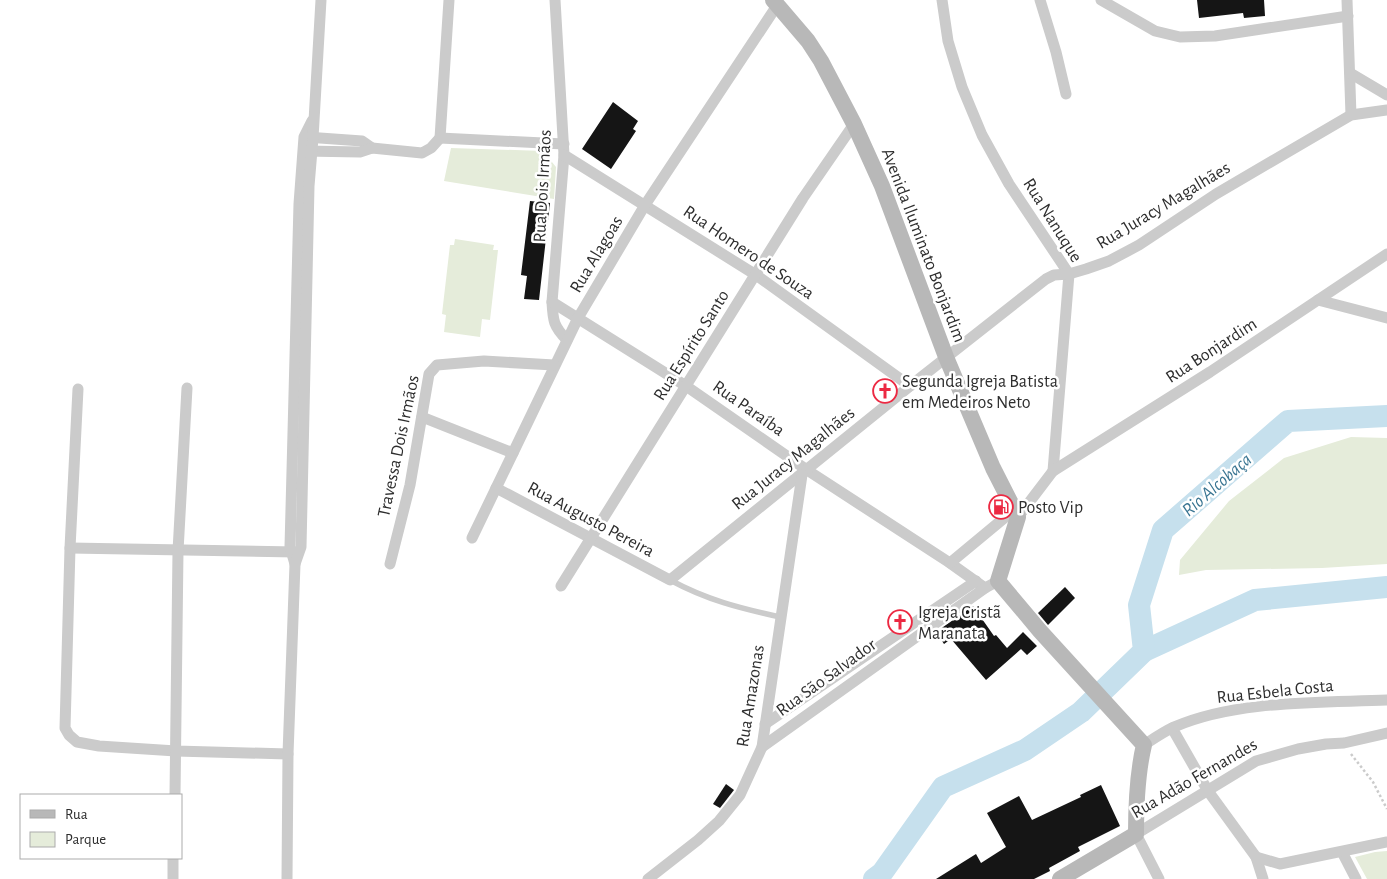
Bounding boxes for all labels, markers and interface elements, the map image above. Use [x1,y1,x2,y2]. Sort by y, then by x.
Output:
street label: Rua Dois Irmãos [531,129,555,243]
street label: Avenida Iluminato Bonjardim [878,146,968,345]
street label: Rua Juracy Magalhães [1094,159,1233,253]
street label: Rua Nanuque [1019,175,1085,266]
street label: Rua Homero de Souza [680,202,817,303]
street label: Rua Alagoas [567,213,627,296]
street label: Rua Espírito Santo [651,287,733,404]
street label: Rua Bonjardim [1163,315,1260,387]
place label: Segunda Igreja Batista em Medeiros Neto [902,373,1058,412]
street label: Travessa Dois Irmãos [375,374,423,519]
street label: Rua Paraíba [709,378,788,440]
church icon: Segunda Igreja Batista em Medeiros Neto [872,378,898,404]
street label: Rua Juracy Magalhães [729,404,858,514]
water label: Rio Alcobaça [1179,450,1255,520]
street label: Rua Augusto Pereira [524,479,657,561]
fuel station icon: Posto Vip [988,494,1014,520]
place label: Posto Vip [1018,499,1083,517]
place label: Igreja Cristã Maranata [918,604,1001,643]
church icon: Igreja Cristã Maranata [887,609,913,635]
street label: Rua São Salvador [773,636,880,720]
street label: Rua Amazonas [734,644,768,748]
street label: Rua Esbela Costa [1216,677,1334,707]
street label: Rua Adão Fernandes [1129,736,1260,822]
legend [20,794,182,859]
text: Rua [65,807,88,822]
text: Parque [65,832,106,847]

